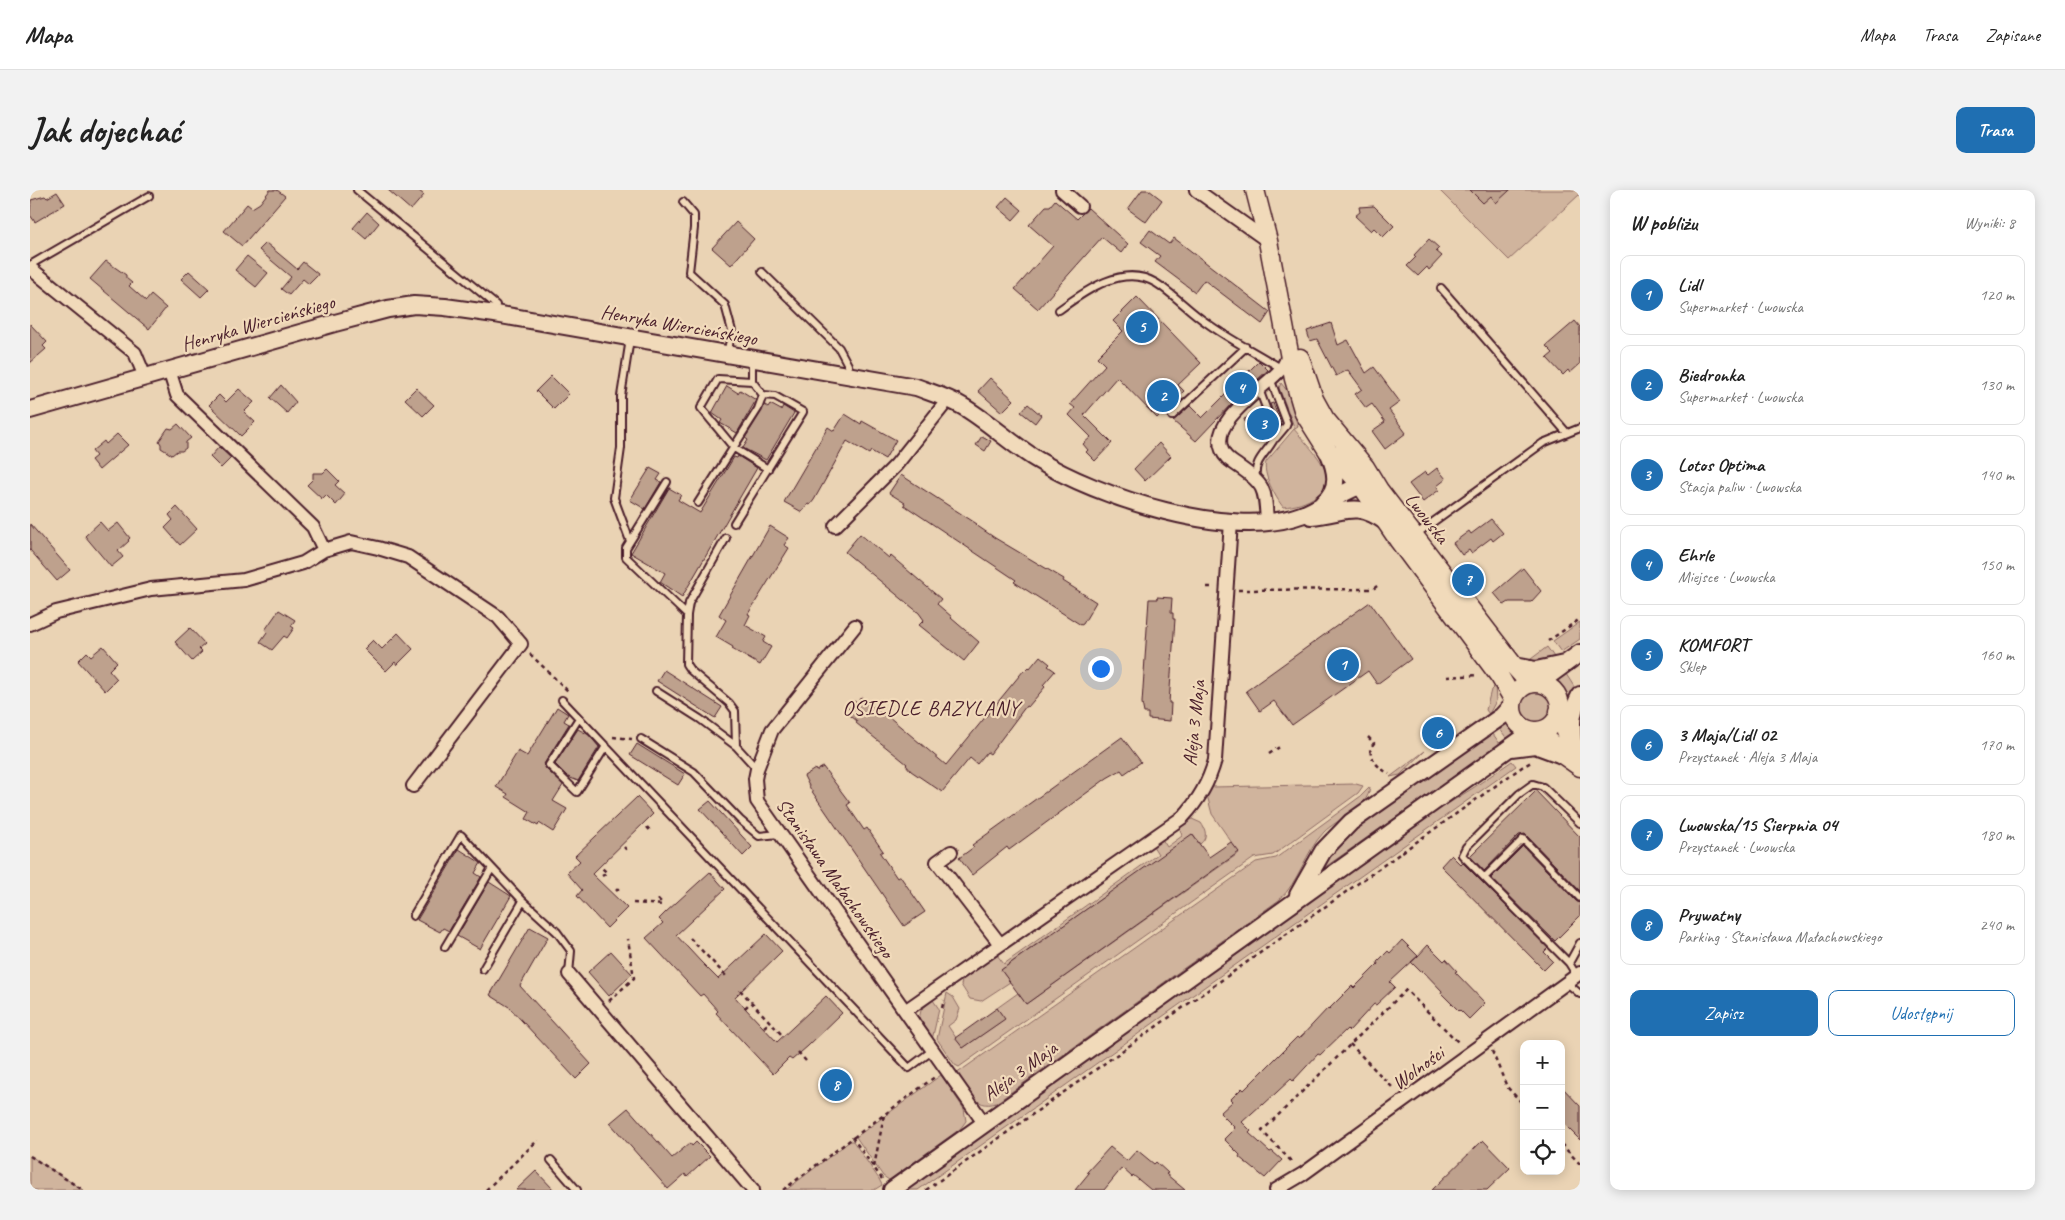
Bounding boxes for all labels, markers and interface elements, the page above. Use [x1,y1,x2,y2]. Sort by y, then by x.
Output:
text: Mapa [25,20,72,50]
text: Mapa [1860,24,1895,46]
text: Trasa [1923,24,1957,46]
text: Zapisane [1985,24,2040,46]
button: Trasa [1956,107,2035,153]
text: Jak dojechać [30,108,181,153]
text: W pobliżu [1630,210,1697,236]
text: Wyniki: 8 [1964,213,2015,233]
text: Lidl [1678,273,1701,297]
text: 1 [1643,285,1651,305]
text: 120 m [1980,285,2014,305]
street label: Henryka Wiercieńskiego [179,289,338,357]
text: Supermarket · Lwowska [1678,297,1803,317]
street label: Henryka Wiercieńskiego [599,299,760,351]
pin: 5 [1126,308,1158,346]
text: Biedronka [1678,363,1744,387]
pin: 4 [1225,369,1257,407]
text: 2 [1643,375,1651,395]
text: 130 m [1980,375,2014,395]
pin: 2 [1147,377,1179,415]
text: Supermarket · Lwowska [1678,387,1803,407]
pin: 3 [1247,405,1279,443]
text: Lotos Optima [1678,453,1764,477]
text: 3 [1643,465,1651,485]
text: 140 m [1980,465,2014,485]
text: Stacja paliw · Lwowska [1678,477,1801,497]
street label: Lwowska [1399,488,1456,550]
text: Ehrle [1678,543,1714,567]
text: 4 [1643,555,1651,575]
text: 150 m [1980,555,2014,575]
pin: 7 [1452,561,1484,599]
text: Miejsce · Lwowska [1678,567,1775,587]
text: KOMFORT [1678,633,1748,657]
text: 5 [1644,645,1650,665]
text: 160 m [1980,645,2014,665]
pin: 1 [1327,646,1359,684]
your location [1088,656,1114,682]
text: Sklep [1678,657,1706,677]
street label: Aleja 3 Maja [1177,677,1211,767]
district label: OSIEDLE BAZYLANY [842,695,1023,721]
pin: 6 [1422,714,1454,752]
text: 3 Maja/Lidl 02 [1678,723,1776,747]
text: 6 [1643,735,1651,755]
text: 170 m [1980,735,2014,755]
text: Przystanek · Aleja 3 Maja [1678,747,1817,767]
street label: Stanisława Małachowskiego [770,793,901,964]
text: Lwowska/15 Sierpnia 04 [1678,813,1838,837]
text: 7 [1643,825,1651,845]
text: 180 m [1980,825,2014,845]
text: Przystanek · Lwowska [1678,837,1794,857]
text: Prywatny [1678,903,1740,927]
text: 8 [1643,915,1651,935]
text: 240 m [1980,915,2014,935]
text: Parking · Stanisława Małachowskiego [1678,927,1881,947]
button: Zapisz [1630,990,1818,1036]
button: Udostępnij [1828,990,2015,1036]
street label: Aleja 3 Maja [978,1034,1064,1106]
street label: Wolności [1387,1039,1451,1095]
map controls [1520,1040,1565,1175]
button: + [1520,1040,1565,1085]
pin: 8 [820,1066,852,1104]
button: − [1520,1085,1565,1130]
button: locate [1520,1130,1565,1175]

